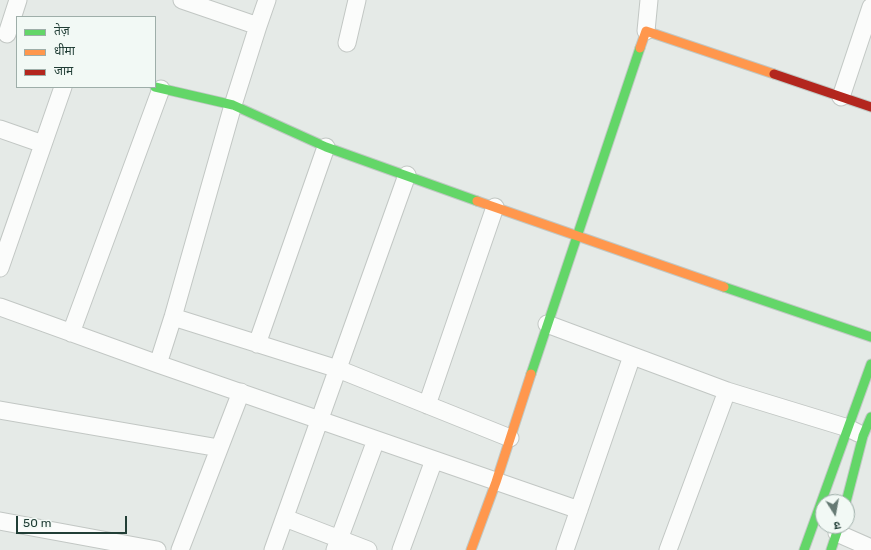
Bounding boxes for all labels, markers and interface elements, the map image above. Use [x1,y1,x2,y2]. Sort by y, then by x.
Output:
legend [16,16,156,88]
text: तेज़ [54,24,70,38]
text: धीमा [54,44,75,58]
text: जाम [54,64,73,78]
north arrow [815,494,855,534]
scale bar [18,508,129,534]
text: 50 m [23,516,51,530]
text: उ [833,518,842,532]

